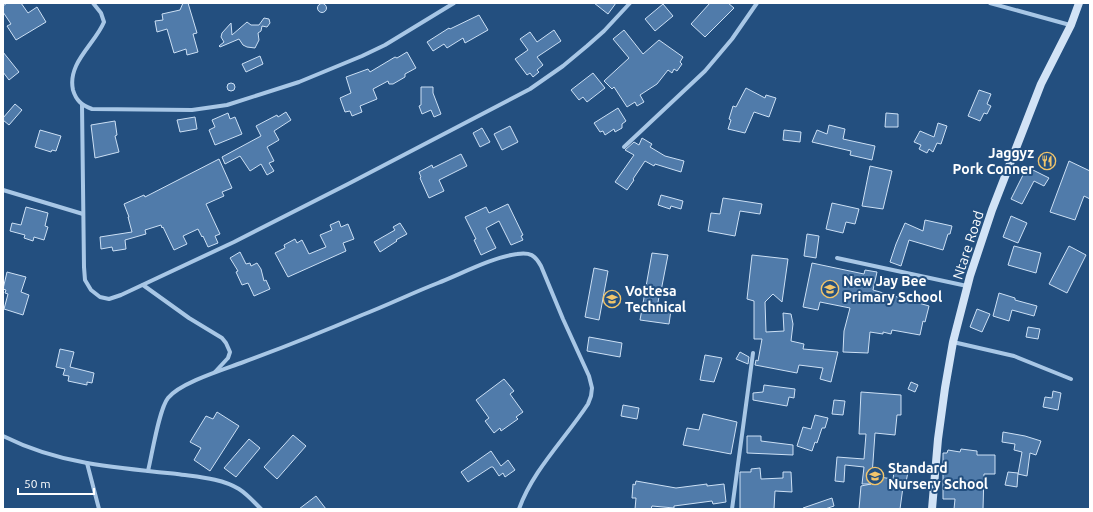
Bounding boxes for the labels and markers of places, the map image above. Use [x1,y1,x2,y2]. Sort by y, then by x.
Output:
place label: Jaggyz Pork Conner [953,145,1034,177]
restaurant icon: Jaggyz Pork Conner [1037,151,1057,171]
place label: New Jay Bee Primary School [843,273,942,305]
school or university icon: New Jay Bee Primary School [820,279,840,299]
place label: Vottesa Technical [625,283,686,315]
school or university icon: Vottesa Technical [602,289,622,309]
place label: Standard Nursery School [888,460,988,492]
school or university icon: Standard Nursery School [865,466,885,486]

